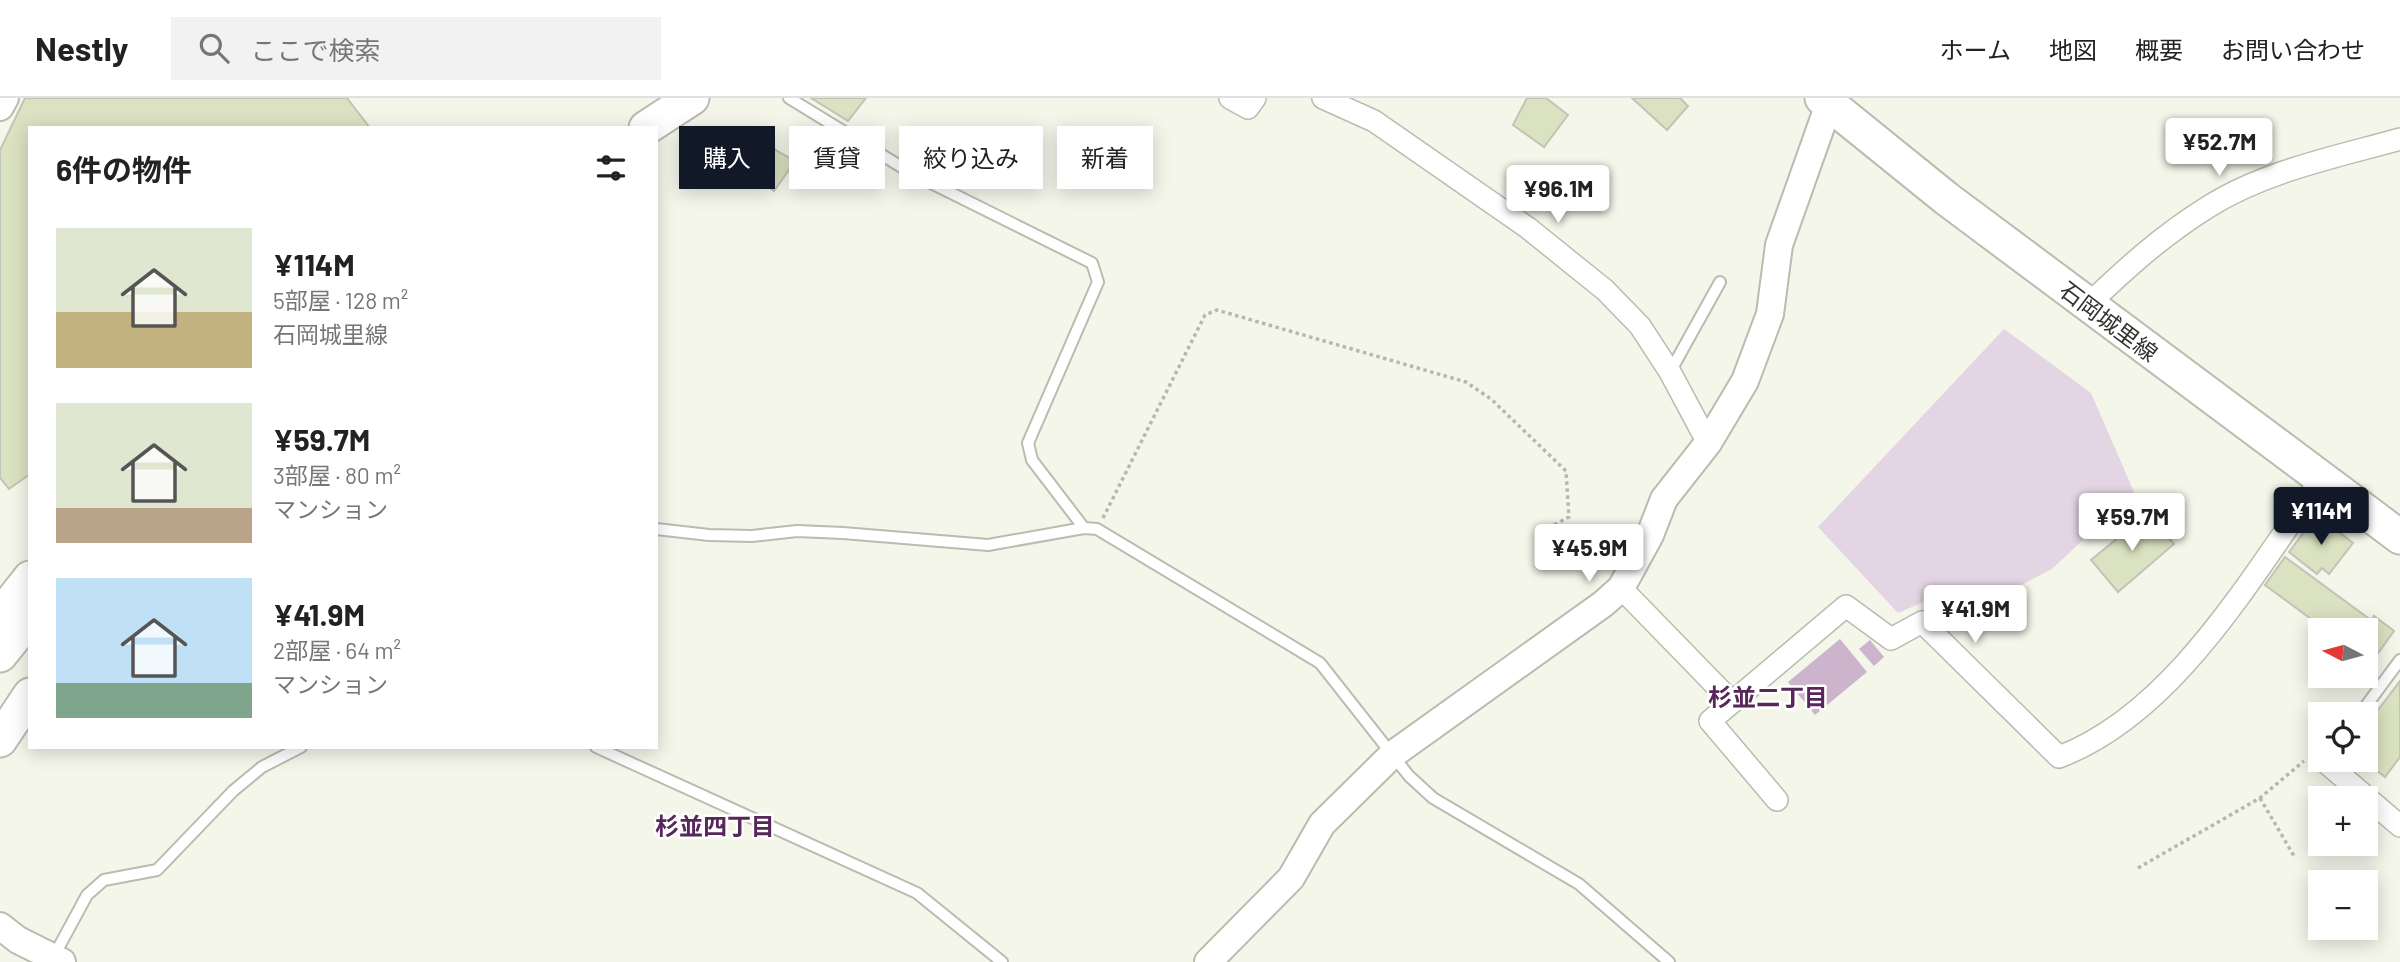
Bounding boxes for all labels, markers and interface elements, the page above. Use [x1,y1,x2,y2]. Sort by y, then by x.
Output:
search box [171,17,661,80]
text: Nestly [35,28,129,68]
icon: search [195,29,233,67]
text: ここで検索 [251,34,381,65]
text: ホーム [1940,35,2011,64]
text: 地図 [2049,35,2097,64]
text: 概要 [2135,35,2183,64]
text: お問い合わせ [2221,35,2365,64]
pin: ¥52.7M [2162,118,2276,178]
chip: 購入 [679,126,775,189]
chip: 賃貸 [789,126,885,189]
chip: 絞り込み [899,126,1043,189]
chip: 新着 [1057,126,1153,189]
text: ¥52.7M [2181,127,2257,155]
icon: filters [592,149,630,187]
text: 6件の物件 [56,151,192,187]
pin: ¥96.1M [1501,166,1615,225]
text: ¥96.1M [1522,174,1594,202]
text: ¥114M [273,246,355,282]
icon: home [112,256,196,340]
street label: 石岡城里線 [2055,275,2163,367]
text: 5部屋 · 128 m² [273,286,408,314]
text: 石岡城里線 [273,320,388,348]
text: ¥59.7M [273,421,370,457]
icon: home [112,431,196,515]
text: 3部屋 · 80 m² [273,461,401,489]
pin: ¥114M [2272,488,2370,547]
pin: ¥59.7M [2075,494,2189,553]
text: マンション [273,495,388,523]
text: ¥114M [2290,496,2352,524]
text: ¥59.7M [2095,502,2169,530]
pin: ¥45.9M [1532,524,1646,584]
text: ¥45.9M [1551,533,1627,561]
pin: ¥41.9M [1918,586,2032,645]
text: ¥41.9M [1940,594,2010,622]
text: ¥41.9M [273,596,365,632]
icon: home [112,606,196,690]
north arrow [2308,618,2378,688]
map controls [2308,618,2378,940]
text: 2部屋 · 64 m² [273,636,401,664]
text: マンション [273,670,388,698]
district label: 杉並二丁目 [1708,682,1828,711]
button: locate [2308,702,2378,772]
button: + [2308,786,2378,856]
district label: 杉並四丁目 [655,811,775,840]
button: − [2308,870,2378,940]

